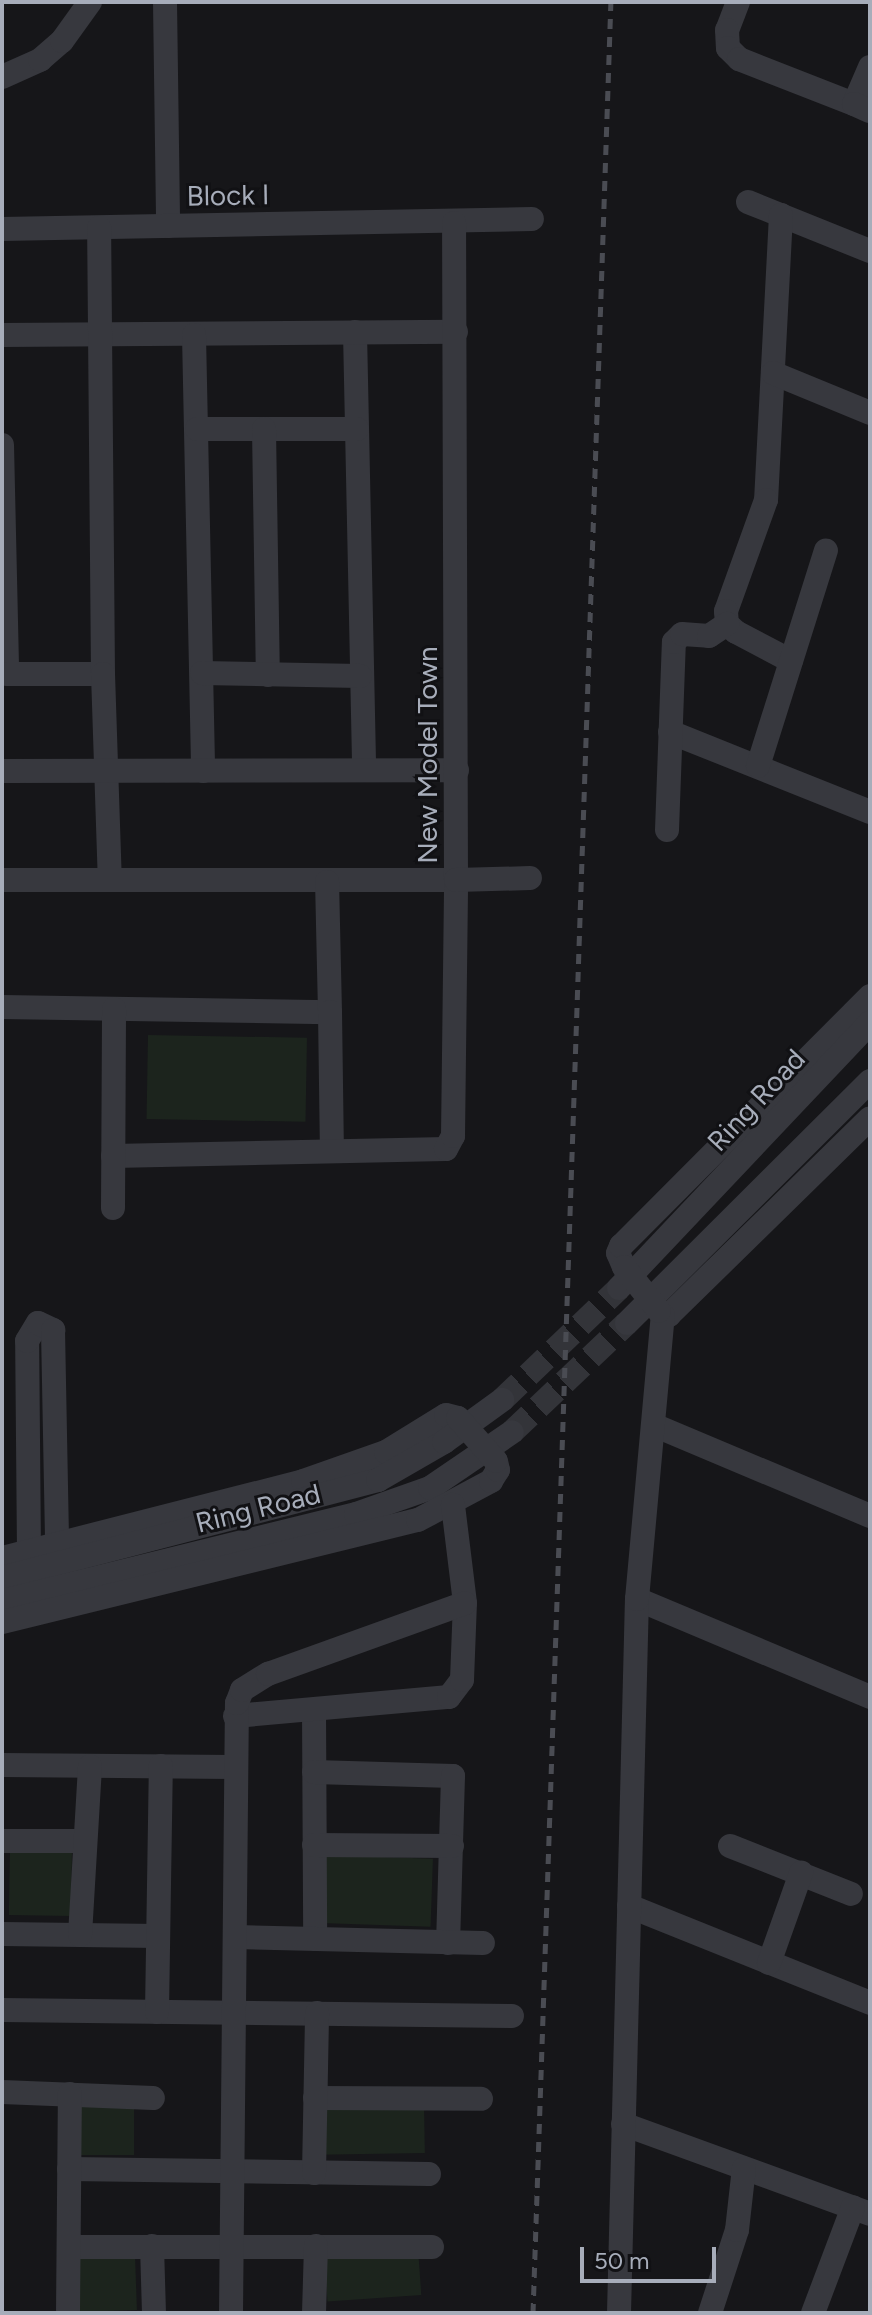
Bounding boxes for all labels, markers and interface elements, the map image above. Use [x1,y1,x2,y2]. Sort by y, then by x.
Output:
street label: Block I [186,177,270,213]
street label: New Model Town [410,646,444,864]
street label: Ring Road [700,1042,812,1158]
street label: Ring Road [192,1476,324,1540]
scale bar [584,2231,720,2281]
text: 50 m [594,2246,650,2275]

